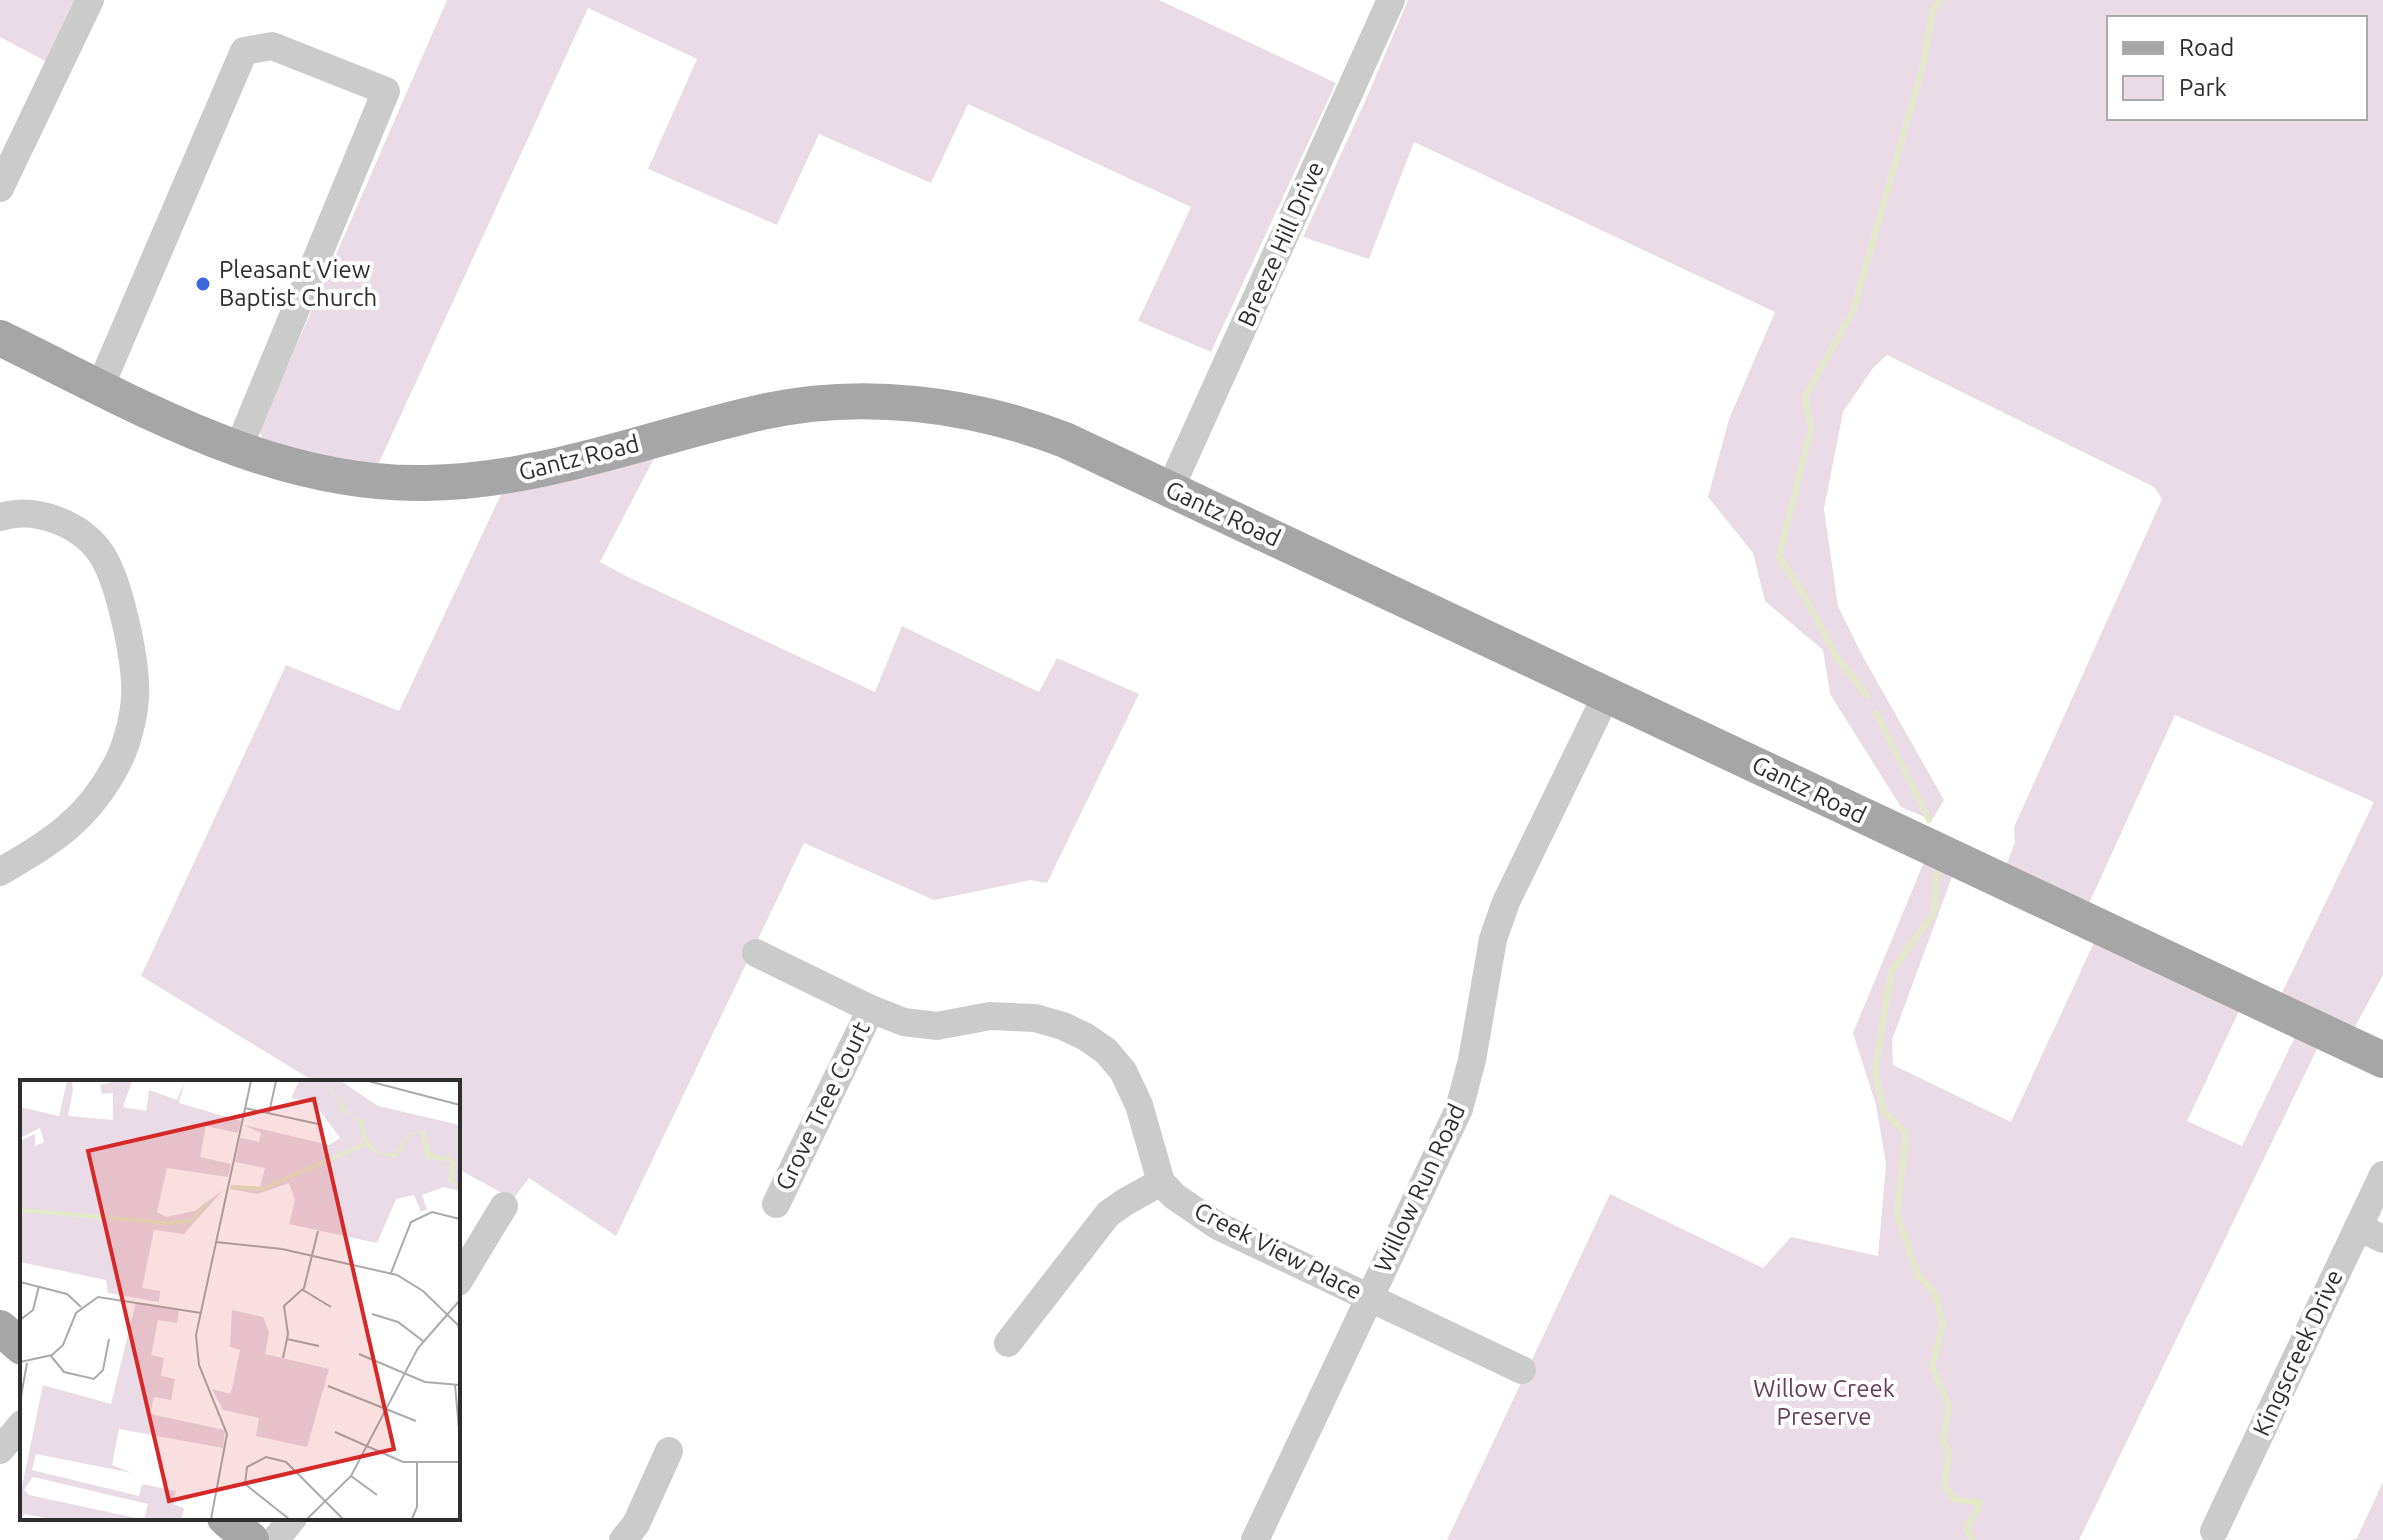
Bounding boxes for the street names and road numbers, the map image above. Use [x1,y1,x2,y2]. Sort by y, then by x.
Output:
street label: Breeze Hill Drive [1232,157,1329,330]
street label: Gantz Road [516,430,642,486]
street label: Gantz Road [1162,475,1285,552]
street label: Gantz Road [1748,750,1871,829]
street label: Grove Tree Court [770,1017,875,1194]
street label: Willow Run Road [1369,1099,1470,1276]
street label: Creek View Place [1190,1197,1367,1304]
street label: Kingscreek Drive [2247,1266,2348,1440]

